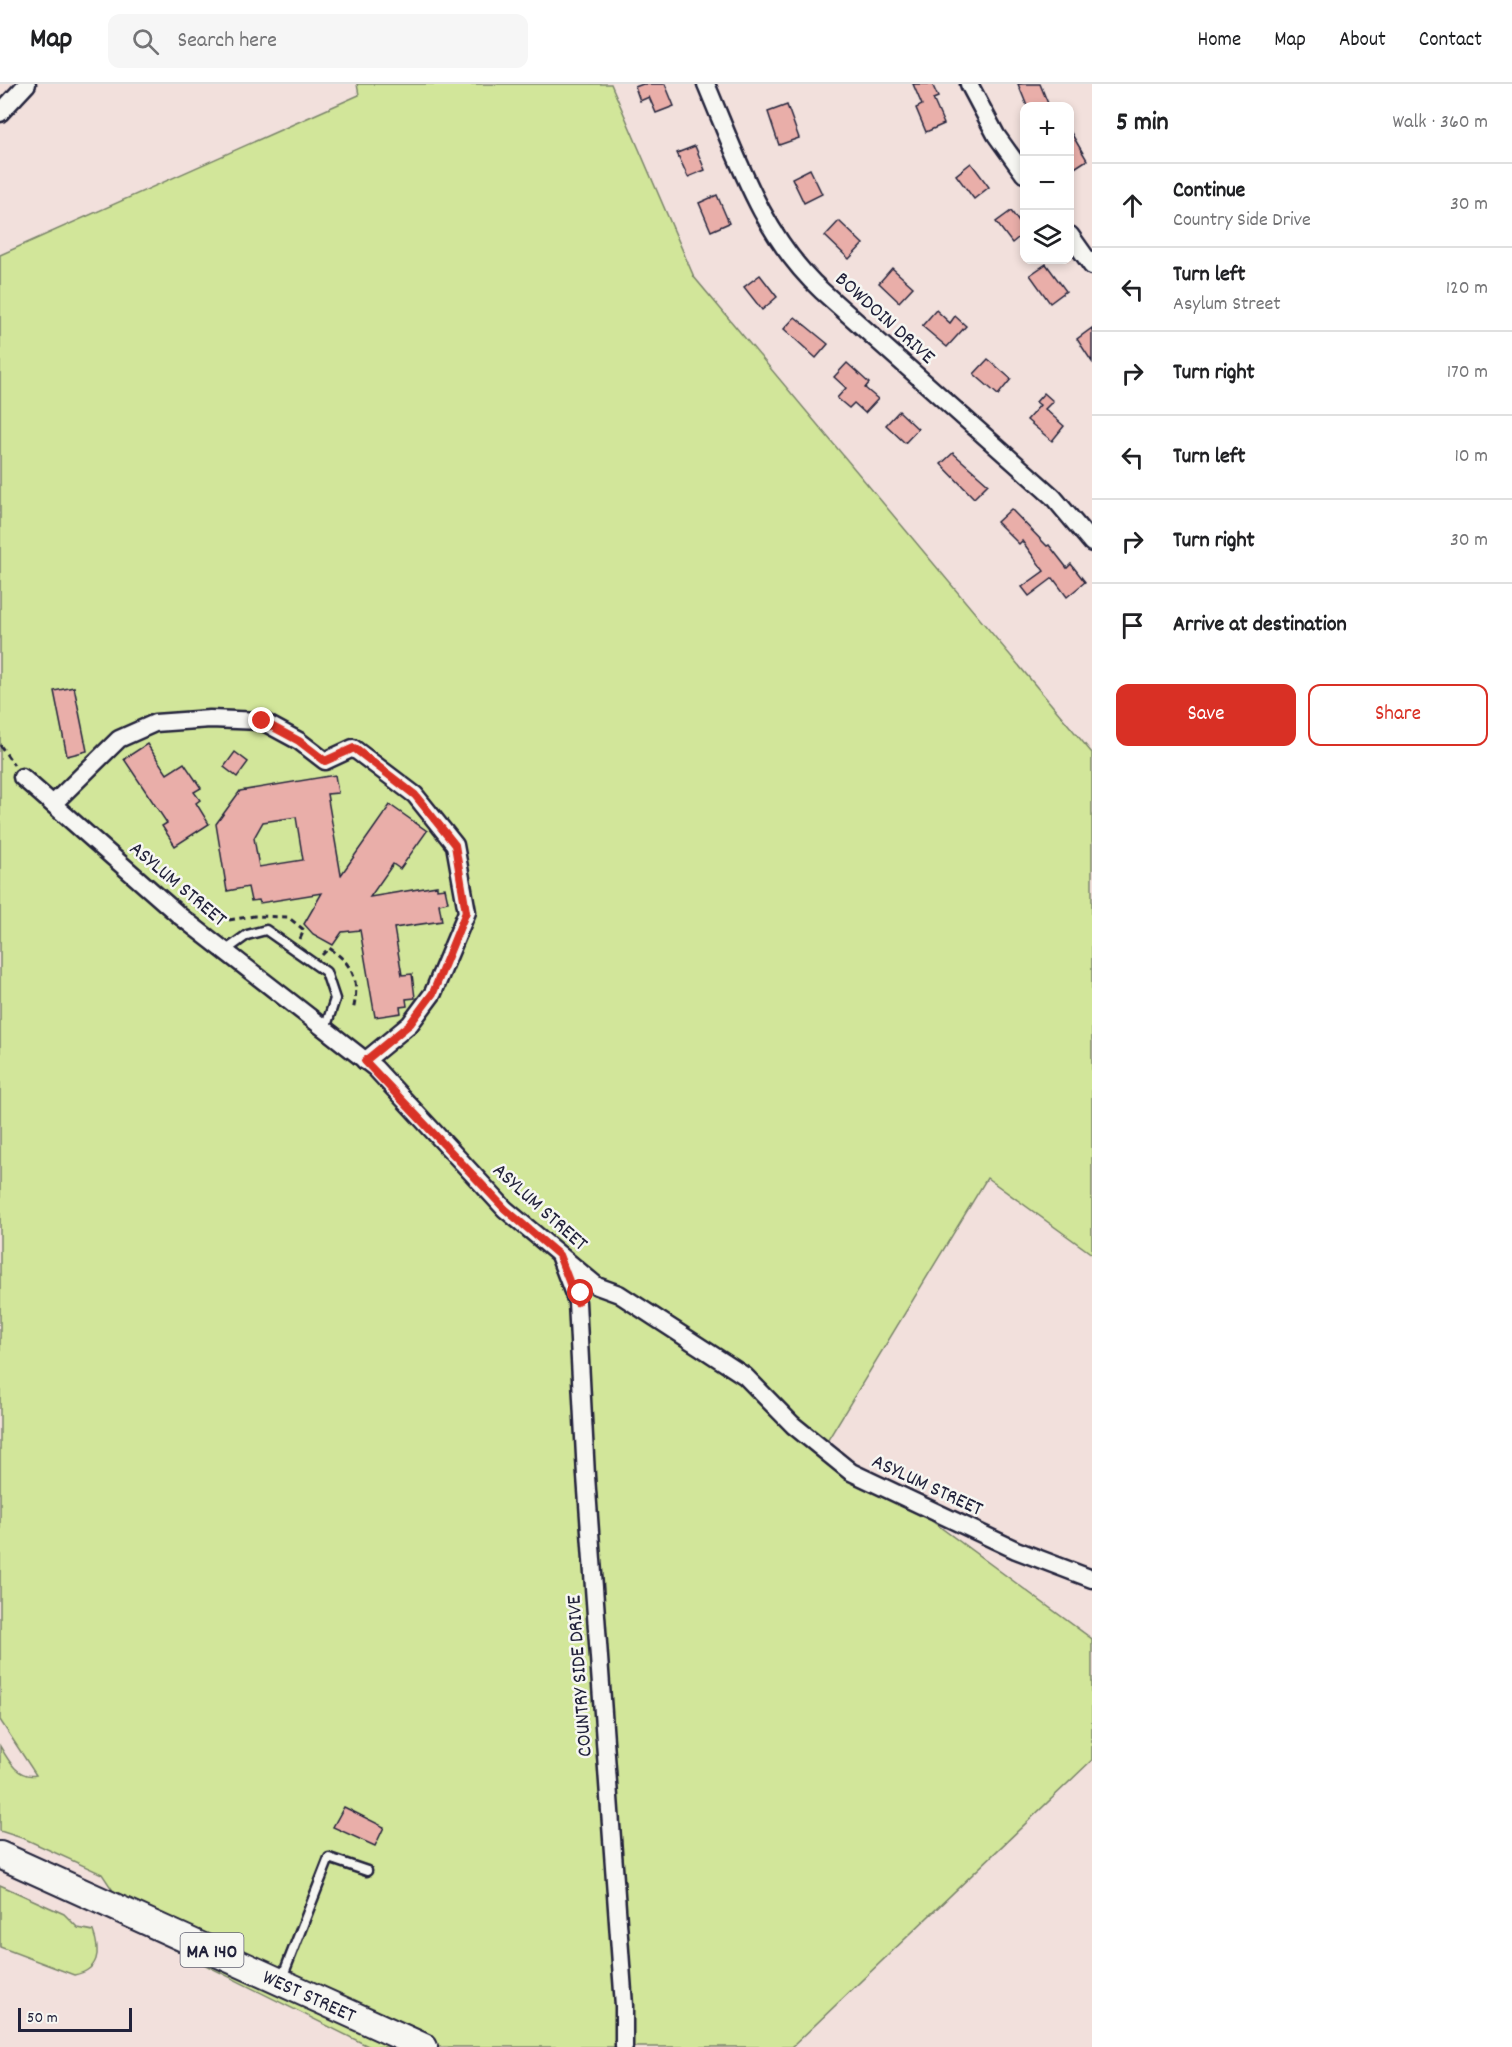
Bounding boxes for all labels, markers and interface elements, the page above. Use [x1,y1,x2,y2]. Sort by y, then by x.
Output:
search box [108,14,528,68]
text: Map [30,21,72,61]
icon: search [129,25,162,58]
text: Search here [177,26,277,57]
text: Home [1197,26,1241,56]
text: Map [1274,26,1306,56]
text: About [1339,26,1386,56]
text: Contact [1419,26,1482,56]
map controls [1020,102,1074,264]
button: + [1020,102,1074,156]
text: 5 min [1116,105,1169,142]
text: Walk · 360 m [1393,109,1488,137]
button: − [1020,156,1074,210]
text: Continue [1173,176,1245,207]
icon: ahead [1116,189,1149,222]
text: 30 m [1450,191,1488,219]
text: Country Side Drive [1173,207,1311,235]
button: layers [1020,210,1074,264]
text: Turn left [1173,260,1245,291]
street label: BOWDOIN DRIVE [827,266,941,373]
icon: left [1116,273,1149,306]
text: 120 m [1446,275,1488,303]
text: Asylum Street [1173,291,1281,319]
icon: right [1116,357,1149,390]
text: Turn right [1173,358,1255,389]
text: 170 m [1447,359,1488,387]
icon: left [1116,441,1149,474]
text: Turn left [1173,442,1245,473]
text: 10 m [1454,443,1488,471]
icon: right [1116,525,1149,558]
text: Turn right [1173,526,1255,557]
text: 30 m [1450,527,1488,555]
icon: arrive [1116,609,1149,642]
text: Arrive at destination [1173,610,1347,641]
button: Save [1116,684,1296,746]
button: Share [1308,684,1488,746]
route end [248,707,274,733]
street label: ASYLUM STREET [122,835,233,936]
street label: ASYLUM STREET [485,1157,594,1260]
route start [567,1279,593,1305]
street label: ASYLUM STREET [866,1448,988,1526]
street label: COUNTRY SIDE DRIVE [560,1593,602,1758]
road number: MA 140 [180,1933,244,1967]
street label: WEST STREET [257,1964,361,2032]
scale bar [18,2005,132,2032]
text: 50 m [27,2007,58,2030]

